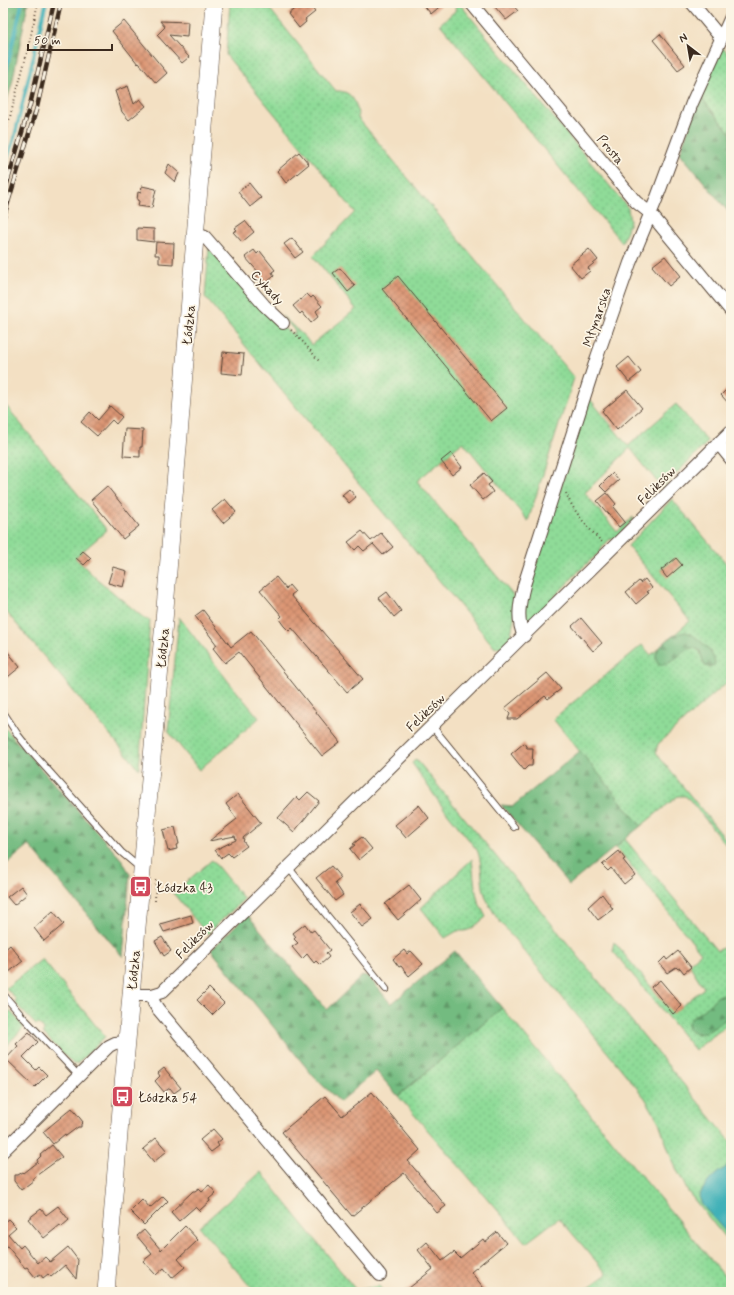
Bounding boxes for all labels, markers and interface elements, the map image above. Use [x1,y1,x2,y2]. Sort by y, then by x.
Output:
scale bar [28,26,112,52]
north arrow [668,26,708,66]
text: N [677,30,690,46]
text: 50 m [34,33,61,49]
street label: Prosta [593,132,627,169]
street label: Cykady [247,267,287,309]
street label: Młynarska [579,286,615,349]
street label: Łódzka [179,304,200,346]
street label: Feliksów [634,463,680,509]
street label: Łódzka [153,627,174,669]
street label: Feliksów [403,690,449,736]
bus stop icon: Łódzka 43 [128,874,154,900]
place label: Łódzka 43 [156,880,213,897]
street label: Feliksów [172,917,218,963]
street label: Łódzka [124,949,145,991]
bus stop icon: Łódzka 54 [109,1084,135,1110]
place label: Łódzka 54 [138,1090,198,1107]

